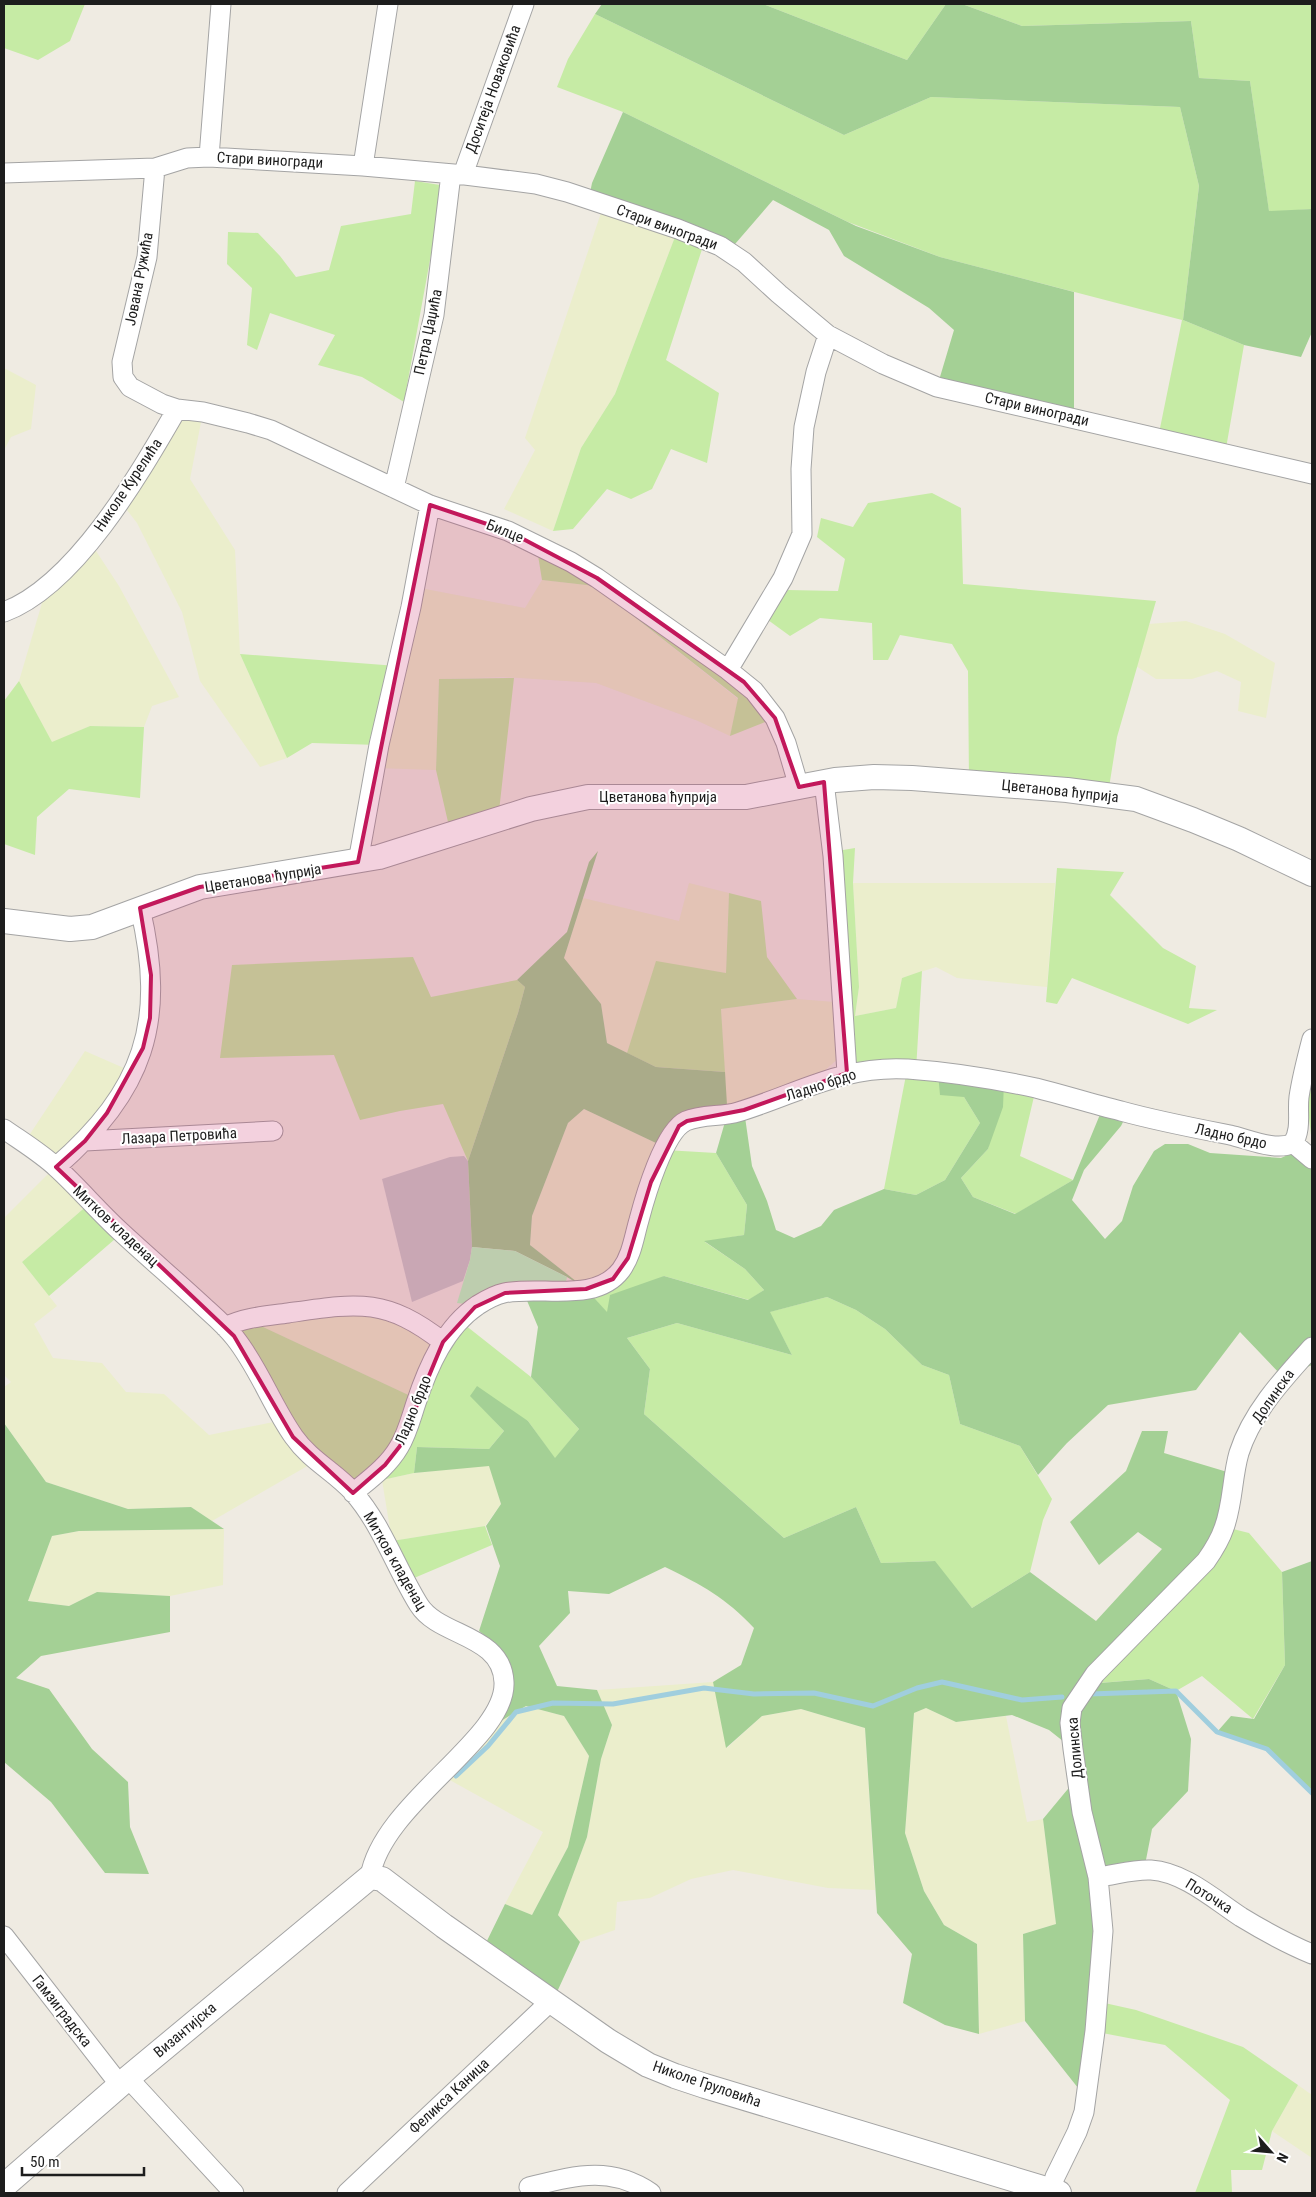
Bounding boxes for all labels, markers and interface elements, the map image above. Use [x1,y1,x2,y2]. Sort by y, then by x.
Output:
street label: Доситеја Новаковића [461,23,525,155]
street label: Стари виногради [216,148,324,172]
street label: Стари виногради [614,200,720,254]
street label: Јована Ружића [121,231,157,327]
street label: Петра Џаџића [410,288,446,376]
street label: Стари виногради [983,388,1091,430]
street label: Николе Курелића [90,435,166,535]
street label: Билце [484,515,526,547]
street label: Цветанова ћуприја [1000,776,1120,806]
street label: Цветанова ћуприја [599,788,717,806]
street label: Цветанова ћуприја [203,860,323,896]
street label: Ладно брдо [783,1065,859,1105]
street label: Ладно брдо [1193,1120,1269,1152]
street label: Лазара Петровића [121,1124,237,1148]
street label: Митков кладенац [69,1182,163,1270]
street label: Долинска [1248,1366,1298,1426]
street label: Ладно брдо [391,1373,435,1447]
street label: Митков кладенац [360,1509,431,1614]
street label: Долинска [1063,1717,1087,1779]
street label: Поточка [1182,1875,1236,1917]
street label: Гамзиградска [28,1971,96,2051]
street label: Византијска [150,1999,220,2061]
street label: Феликса Каница [405,2054,493,2138]
street label: Николе Груловића [650,2057,764,2111]
north arrow [1246,2127,1296,2177]
scale bar [22,2144,145,2176]
text: N [1274,2150,1292,2165]
text: 50 m [30,2153,60,2171]

